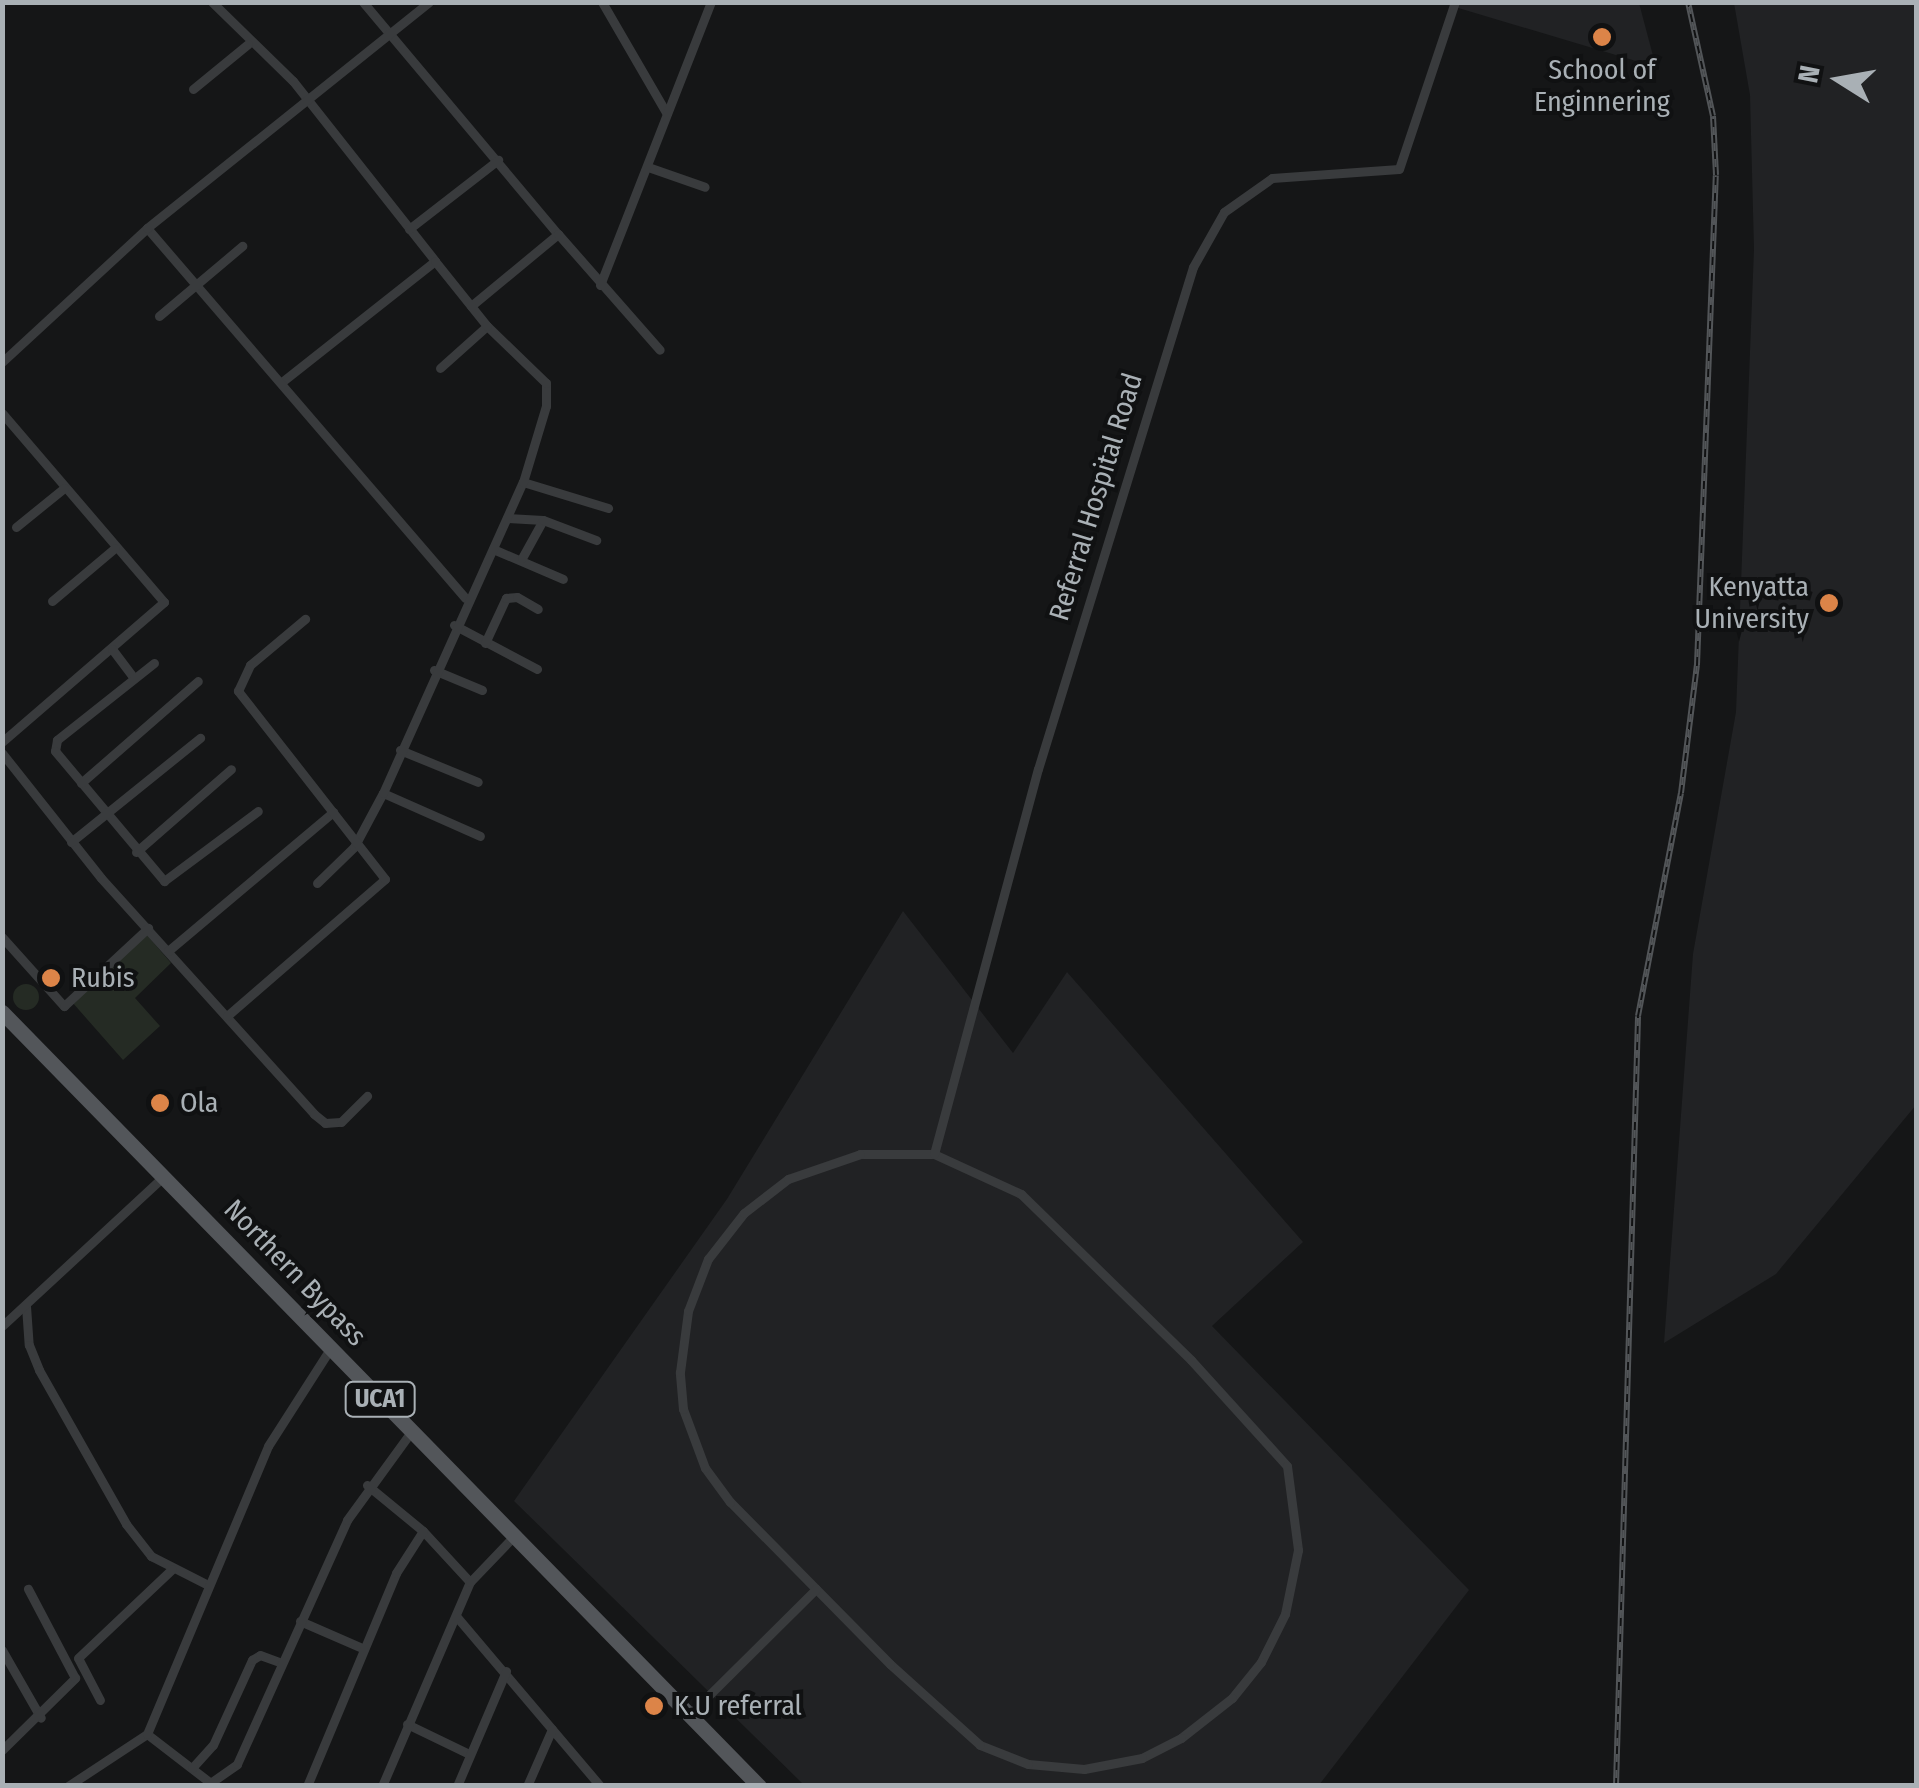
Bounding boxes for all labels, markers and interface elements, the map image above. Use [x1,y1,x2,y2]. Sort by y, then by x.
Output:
marker: School of Enginnering [1591,26,1613,48]
north arrow [1789,30,1889,130]
place label: School of Enginnering [1534,53,1670,119]
text: N [1791,63,1827,86]
street label: Referral Hospital Road [1042,369,1150,625]
place label: Kenyatta University [1695,570,1809,636]
marker: Kenyatta University [1818,592,1840,614]
place label: Rubis [71,961,135,995]
marker: Rubis [40,967,62,989]
place label: Ola [180,1086,219,1120]
marker: Ola [149,1092,171,1114]
street label: Northern Bypass [217,1193,373,1353]
road number: UCA1 [342,1379,418,1419]
place label: K.U referral [674,1689,802,1723]
marker: K.U referral [643,1695,665,1717]

